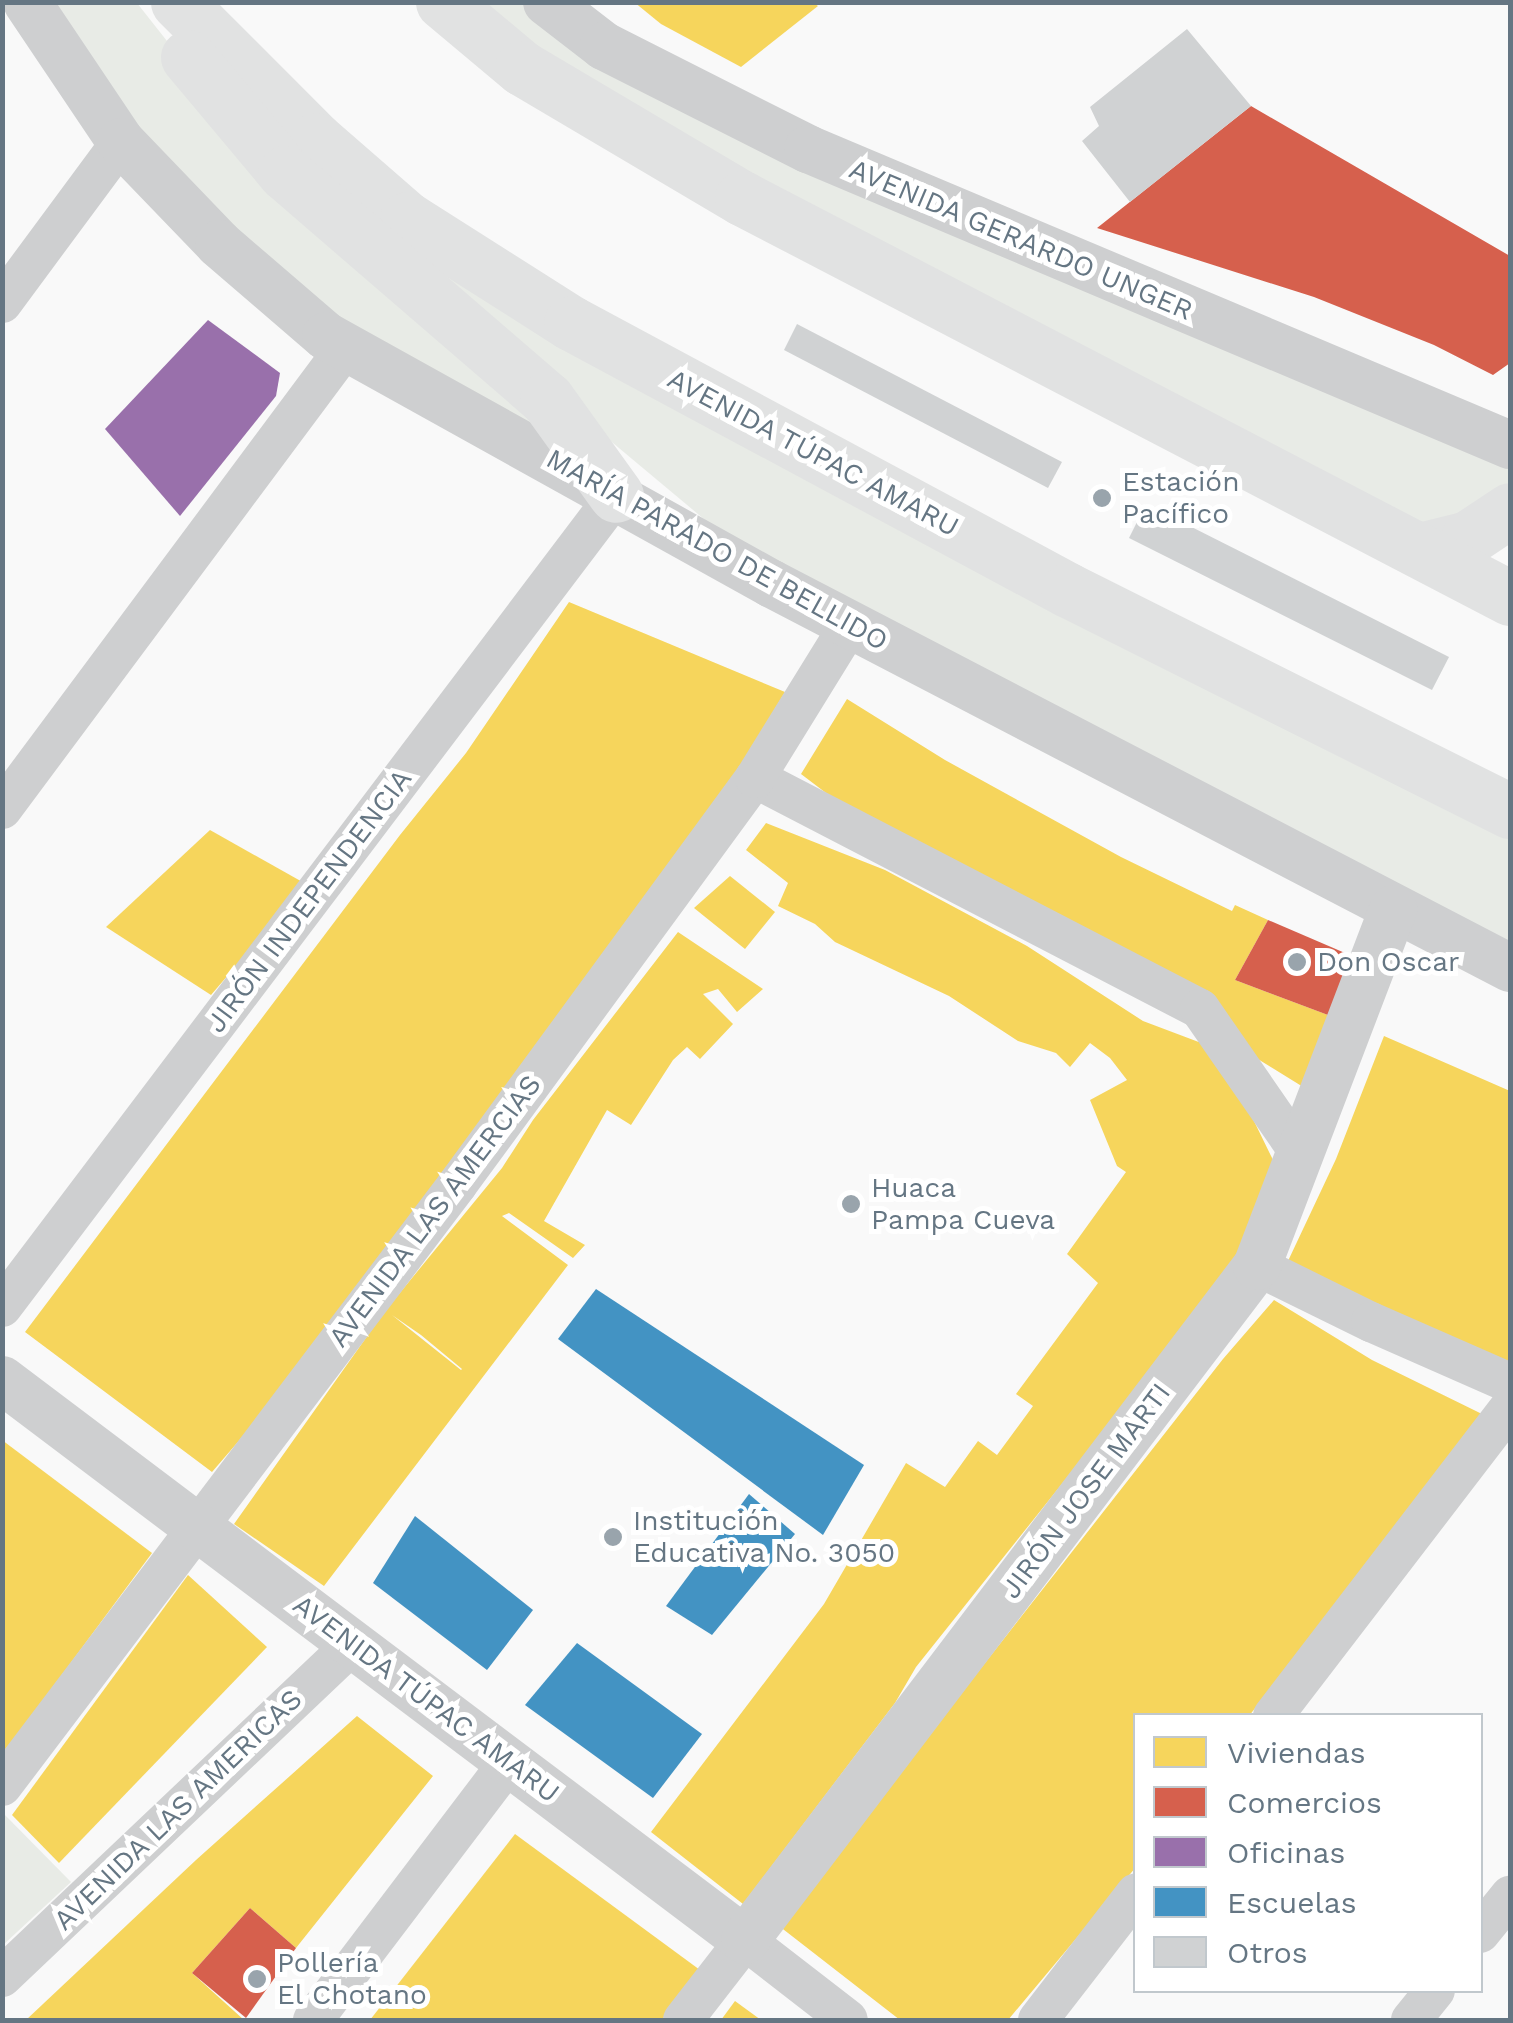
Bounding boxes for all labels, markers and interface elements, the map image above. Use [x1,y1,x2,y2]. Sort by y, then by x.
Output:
street label: AVENIDA GERARDO UNGER [844,152,1198,328]
street label: AVENIDA TÚPAC AMARU [660,361,966,545]
street label: MARÍA PARADO DE BELLIDO [540,442,894,658]
place label: Estación Pacífico [1122,465,1239,531]
marker: Estación Pacífico [1091,487,1113,509]
street label: JIRÓN INDEPENDENCIA [199,763,419,1039]
place label: Don Oscar [1317,945,1460,979]
marker: Don Oscar [1286,951,1308,973]
street label: AVENIDA LAS AMERCIAS [321,1067,549,1355]
place label: Huaca Pampa Cueva [871,1171,1056,1237]
marker: Huaca Pampa Cueva [840,1193,862,1215]
street label: JIRÓN JOSE MARTI [994,1376,1178,1606]
place label: Institución Educativa No. 3050 [633,1504,896,1570]
marker: Institución Educativa No. 3050 [602,1526,624,1548]
street label: AVENIDA TÚPAC AMARU [285,1587,567,1811]
street label: AVENIDA LAS AMERICAS [46,1682,310,1938]
legend [1133,1713,1483,1993]
text: Viviendas [1227,1735,1365,1770]
text: Comercios [1227,1785,1382,1820]
text: Oficinas [1227,1835,1345,1870]
text: Escuelas [1227,1885,1357,1920]
text: Otros [1227,1935,1308,1970]
place label: Pollería El Chotano [277,1946,428,2012]
marker: Pollería El Chotano [246,1968,268,1990]

